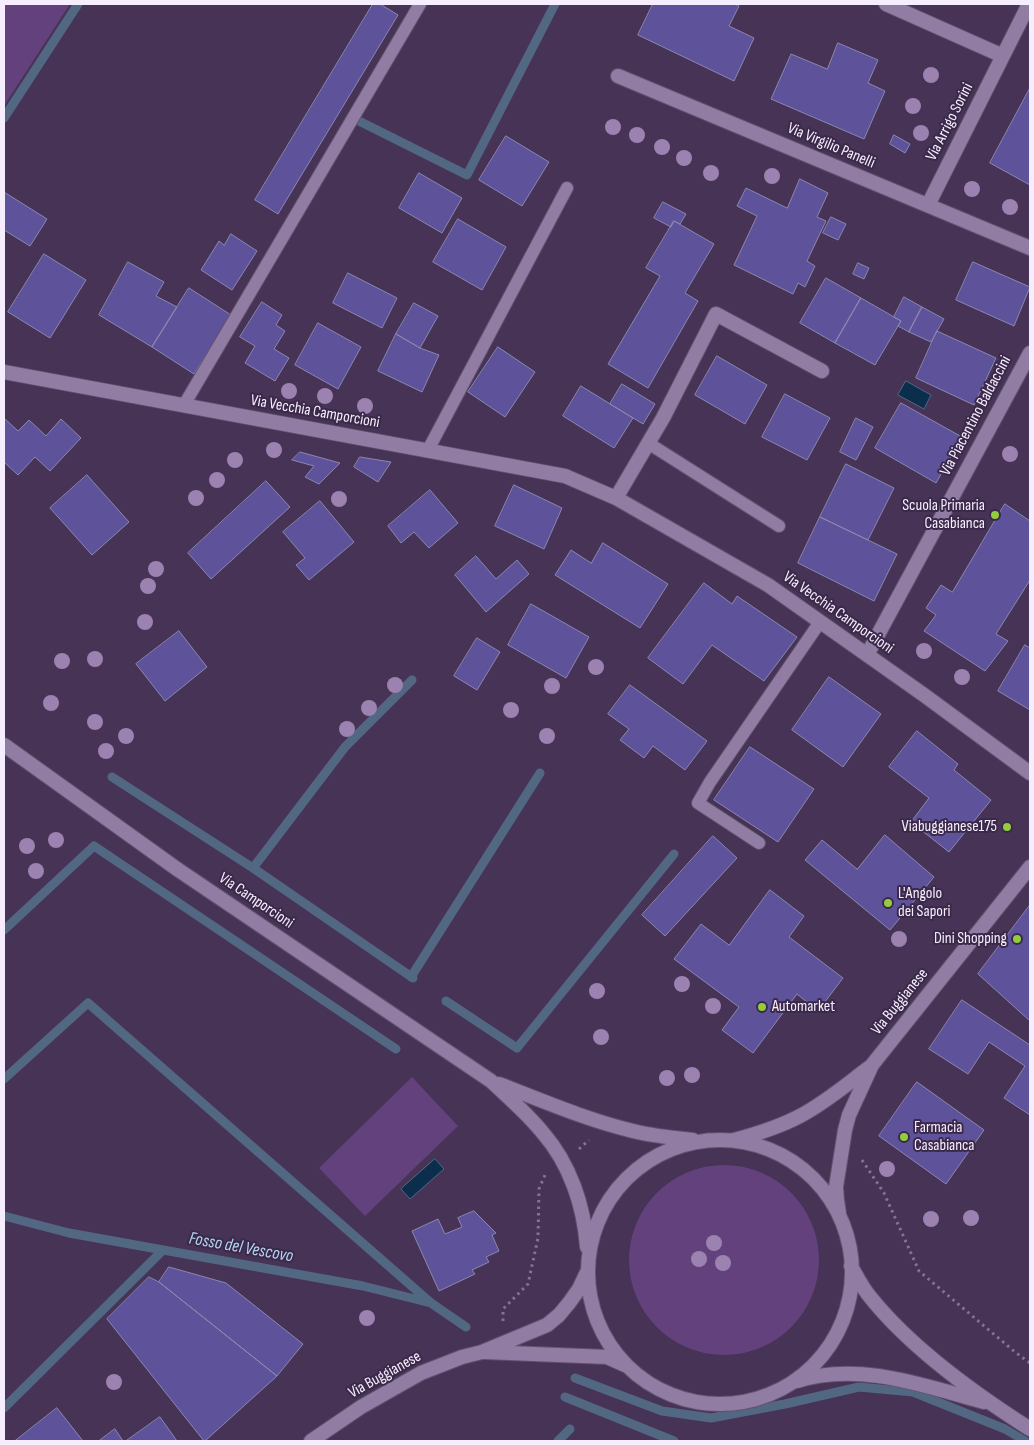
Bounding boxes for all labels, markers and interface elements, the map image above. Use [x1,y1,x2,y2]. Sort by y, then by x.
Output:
street label: Via Arrigo Sorini [922,80,978,164]
street label: Via Virgilio Panelli [784,119,878,173]
street label: Via Piacentino Baldaccini [936,353,1016,479]
street label: Via Vecchia Camporcioni [249,391,381,433]
place label: Scuola Primaria Casabianca [902,496,985,534]
marker: Scuola Primaria Casabianca [989,509,1001,521]
street label: Via Vecchia Camporcioni [779,568,897,658]
place label: Viabuggianese175 [902,817,997,837]
marker: Viabuggianese175 [1001,821,1013,833]
street label: Via Camporcioni [215,869,297,933]
place label: L'Angolo dei Sapori [898,884,950,922]
marker: L'Angolo dei Sapori [882,897,894,909]
place label: Dini Shopping [934,929,1007,949]
marker: Dini Shopping [1011,933,1023,945]
street label: Via Buggianese [867,965,933,1039]
place label: Automarket [772,997,835,1017]
marker: Automarket [756,1001,768,1013]
place label: Farmacia Casabianca [914,1118,974,1156]
marker: Farmacia Casabianca [898,1131,910,1143]
water label: Fosso del Vescovo [187,1228,295,1268]
street label: Via Buggianese [345,1347,425,1403]

